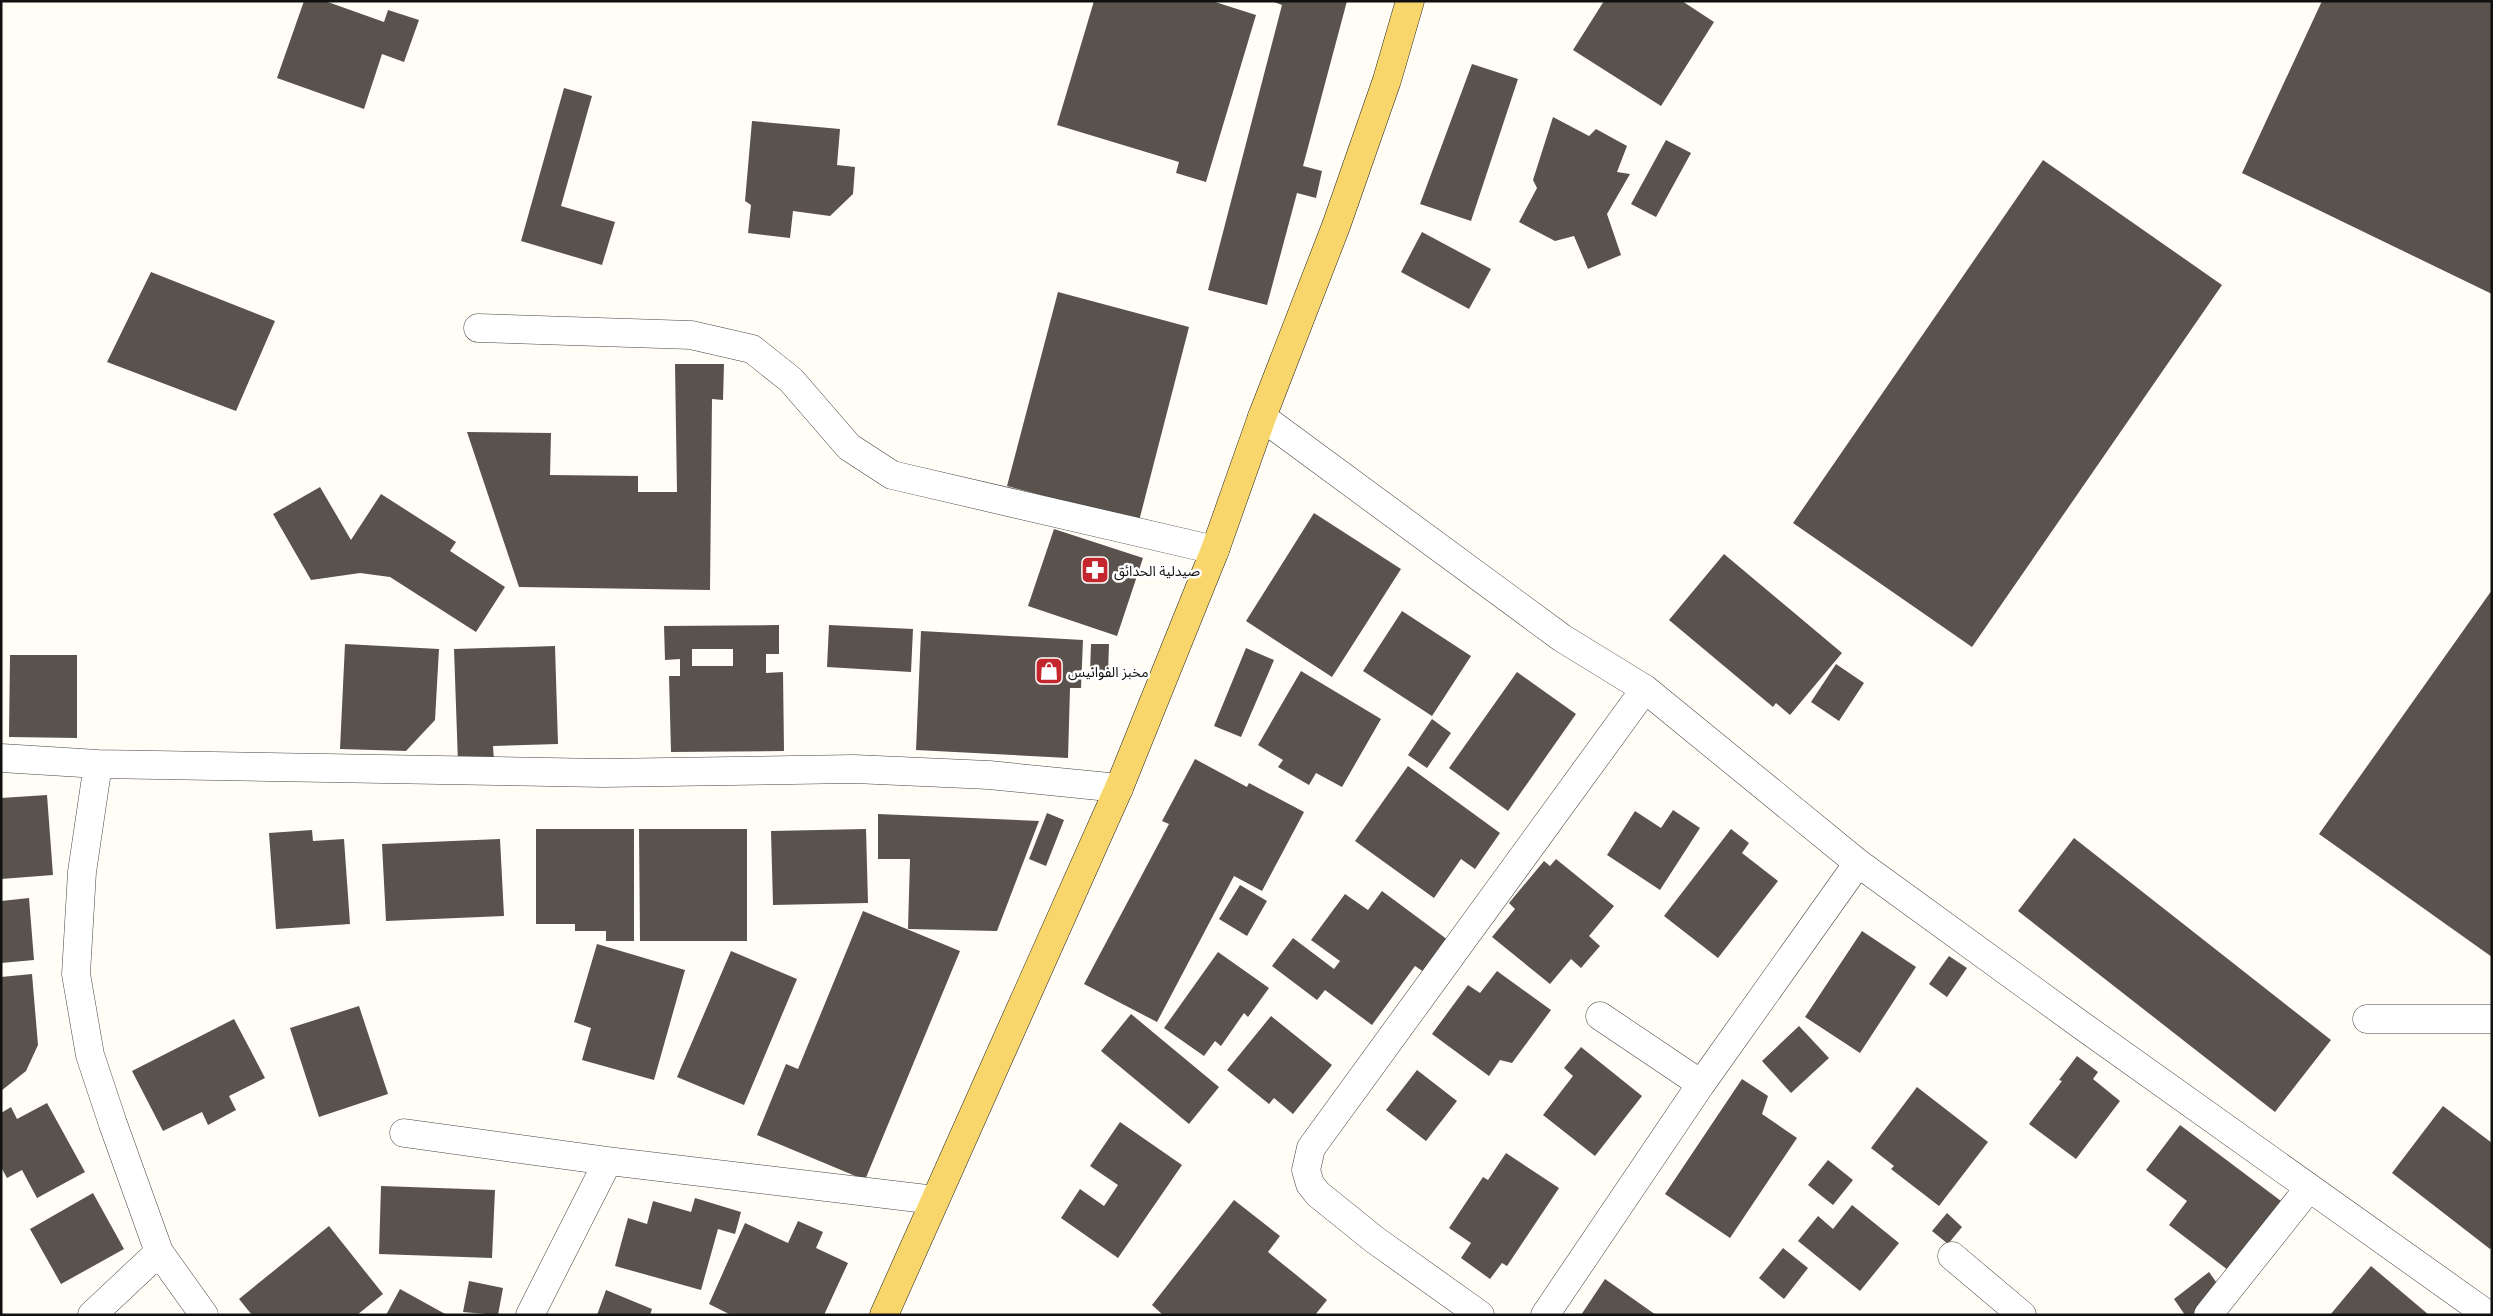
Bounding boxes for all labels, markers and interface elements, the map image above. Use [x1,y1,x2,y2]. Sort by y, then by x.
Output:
pharmacy icon: صيدلية الحدائق [1080,555,1110,585]
place label: صيدلية الحدائق [1114,561,1200,581]
shop icon: مخبز الفوانيس [1034,656,1064,686]
place label: مخبز الفوانيس [1068,662,1149,681]

